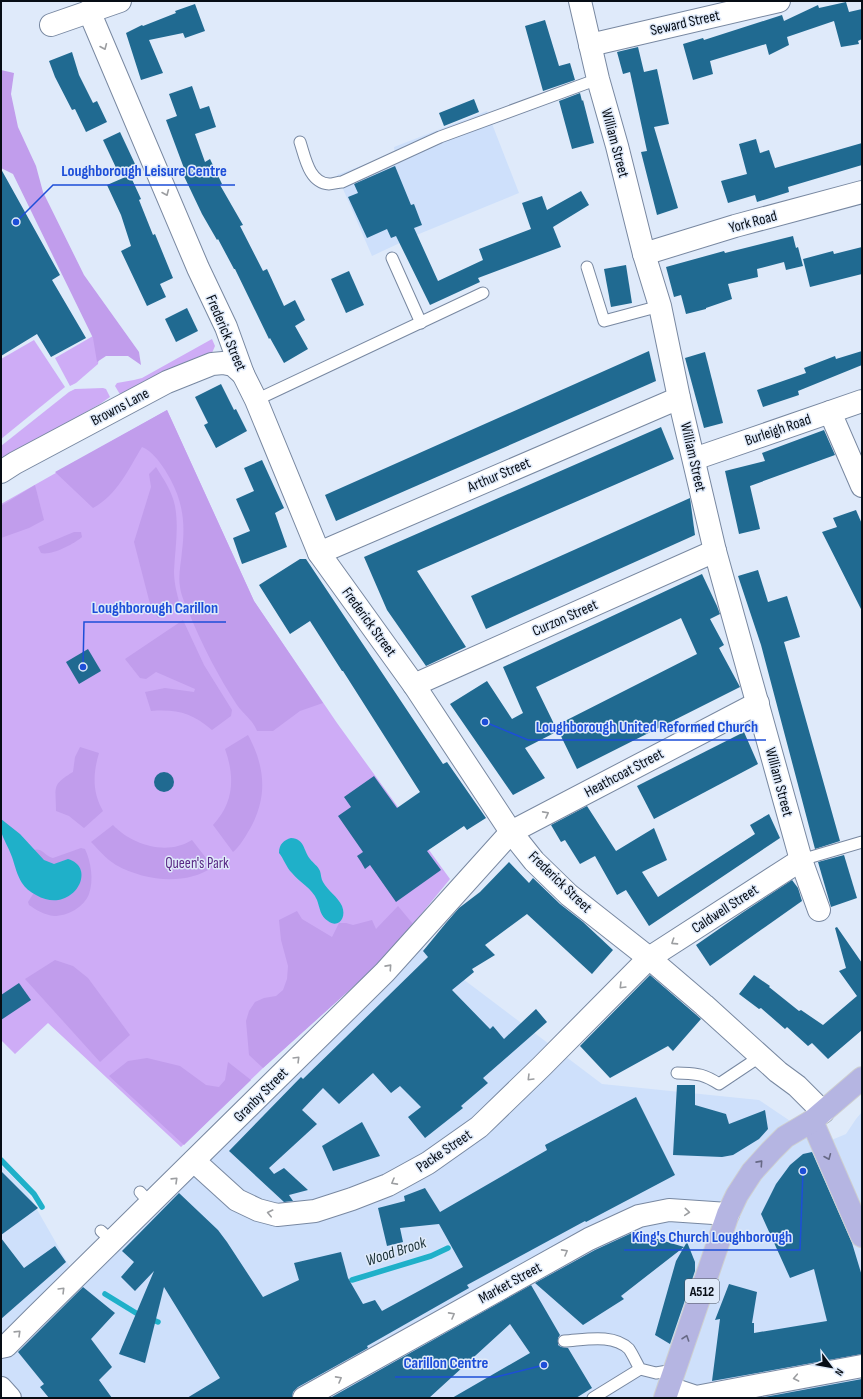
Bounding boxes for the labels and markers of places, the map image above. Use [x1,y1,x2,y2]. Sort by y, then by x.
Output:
callout: Loughborough Leisure Centre [53,157,235,185]
callout: Loughborough Carillon [84,594,226,622]
callout: Loughborough United Reformed Church [528,712,766,740]
callout: King's Church Loughborough [624,1222,800,1250]
callout: Carillon Centre [395,1349,496,1377]

